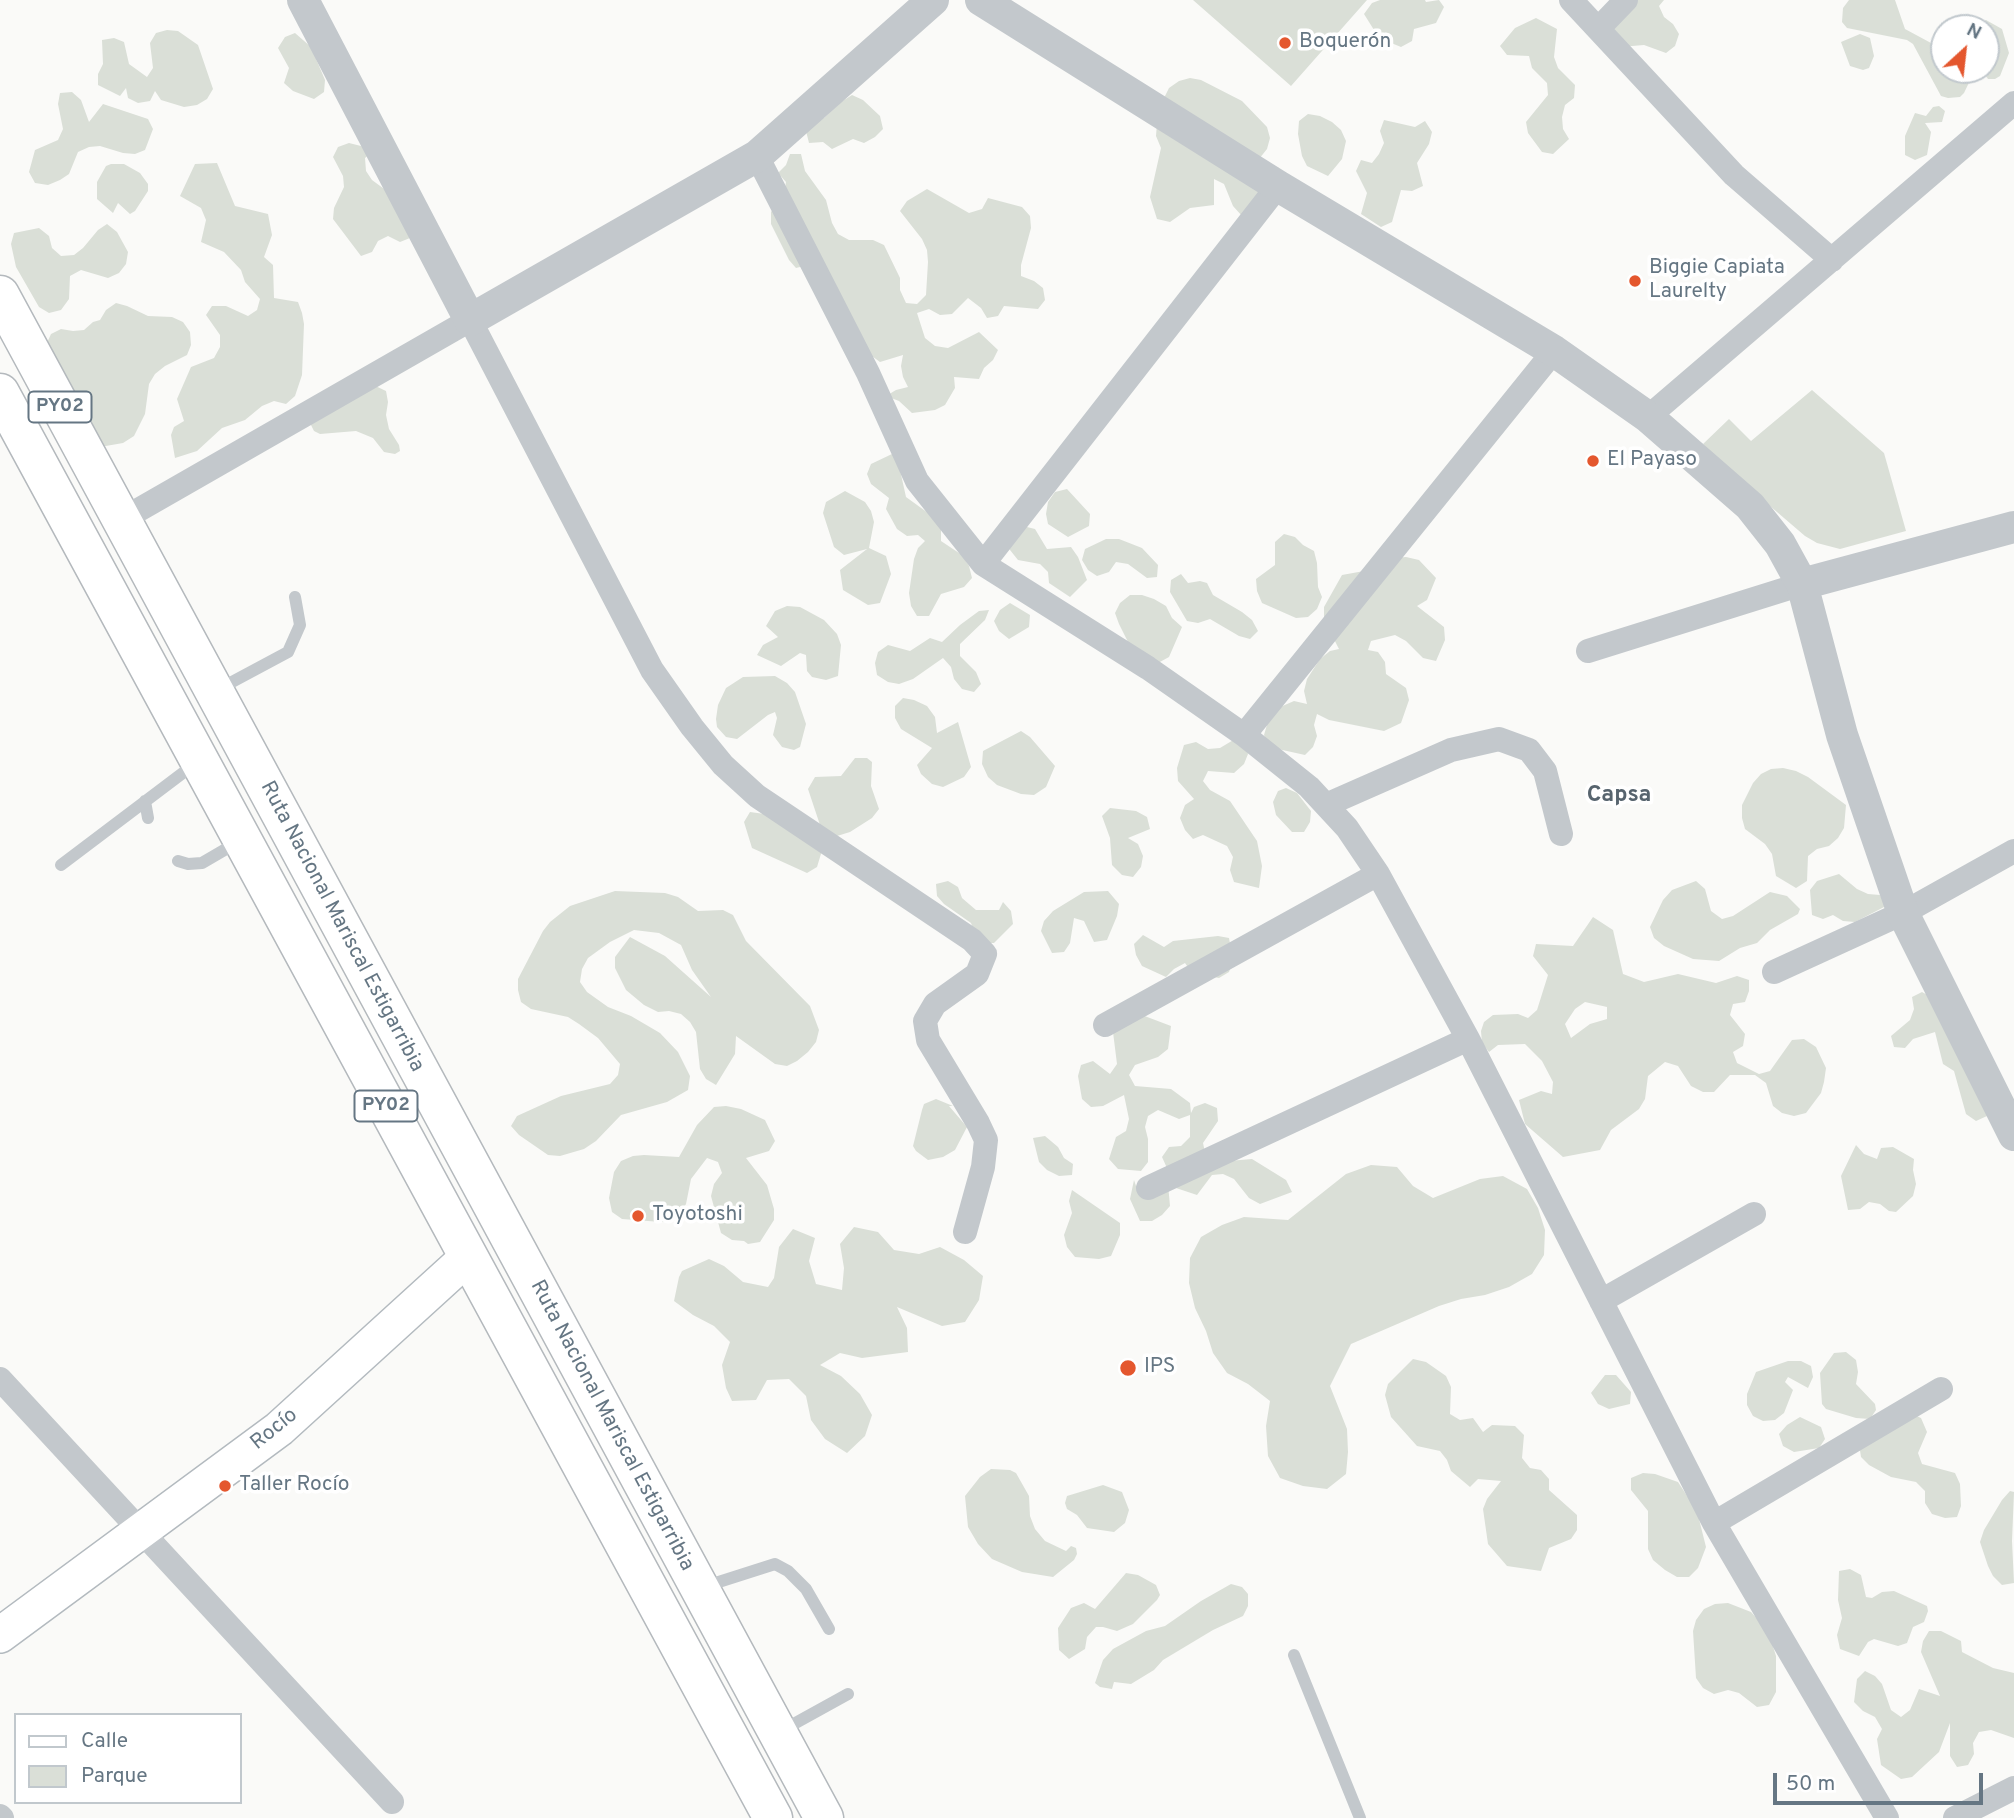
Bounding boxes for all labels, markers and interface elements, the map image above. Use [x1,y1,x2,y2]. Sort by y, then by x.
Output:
north arrow [1930,14,2000,84]
text: N [1962,18,1985,46]
place label: Boquerón [1299,30,1391,56]
marker: Boquerón [1277,35,1293,51]
place label: Biggie Capiata Laurelty [1649,256,1785,306]
marker: Biggie Capiata Laurelty [1627,273,1643,289]
road number: PY02 [28,392,92,422]
place label: El Payaso [1607,448,1697,474]
marker: El Payaso [1585,453,1601,469]
street label: Ruta Nacional Mariscal Estigarribia [253,777,429,1077]
district label: Capsa [1587,782,1651,810]
road number: PY02 [354,1090,418,1122]
place label: Toyotoshi [652,1203,743,1229]
marker: Toyotoshi [630,1208,646,1224]
street label: Ruta Nacional Mariscal Estigarribia [523,1276,699,1576]
place label: IPS [1144,1355,1175,1381]
marker: IPS [1118,1358,1138,1378]
street label: Rocío [246,1404,304,1456]
place label: Taller Rocío [239,1473,350,1499]
marker: Taller Rocío [217,1478,233,1494]
legend [14,1713,242,1804]
text: Calle [81,1728,128,1755]
scale bar [1776,1758,1986,1802]
text: Parque [81,1763,148,1790]
text: 50 m [1786,1771,1835,1798]

